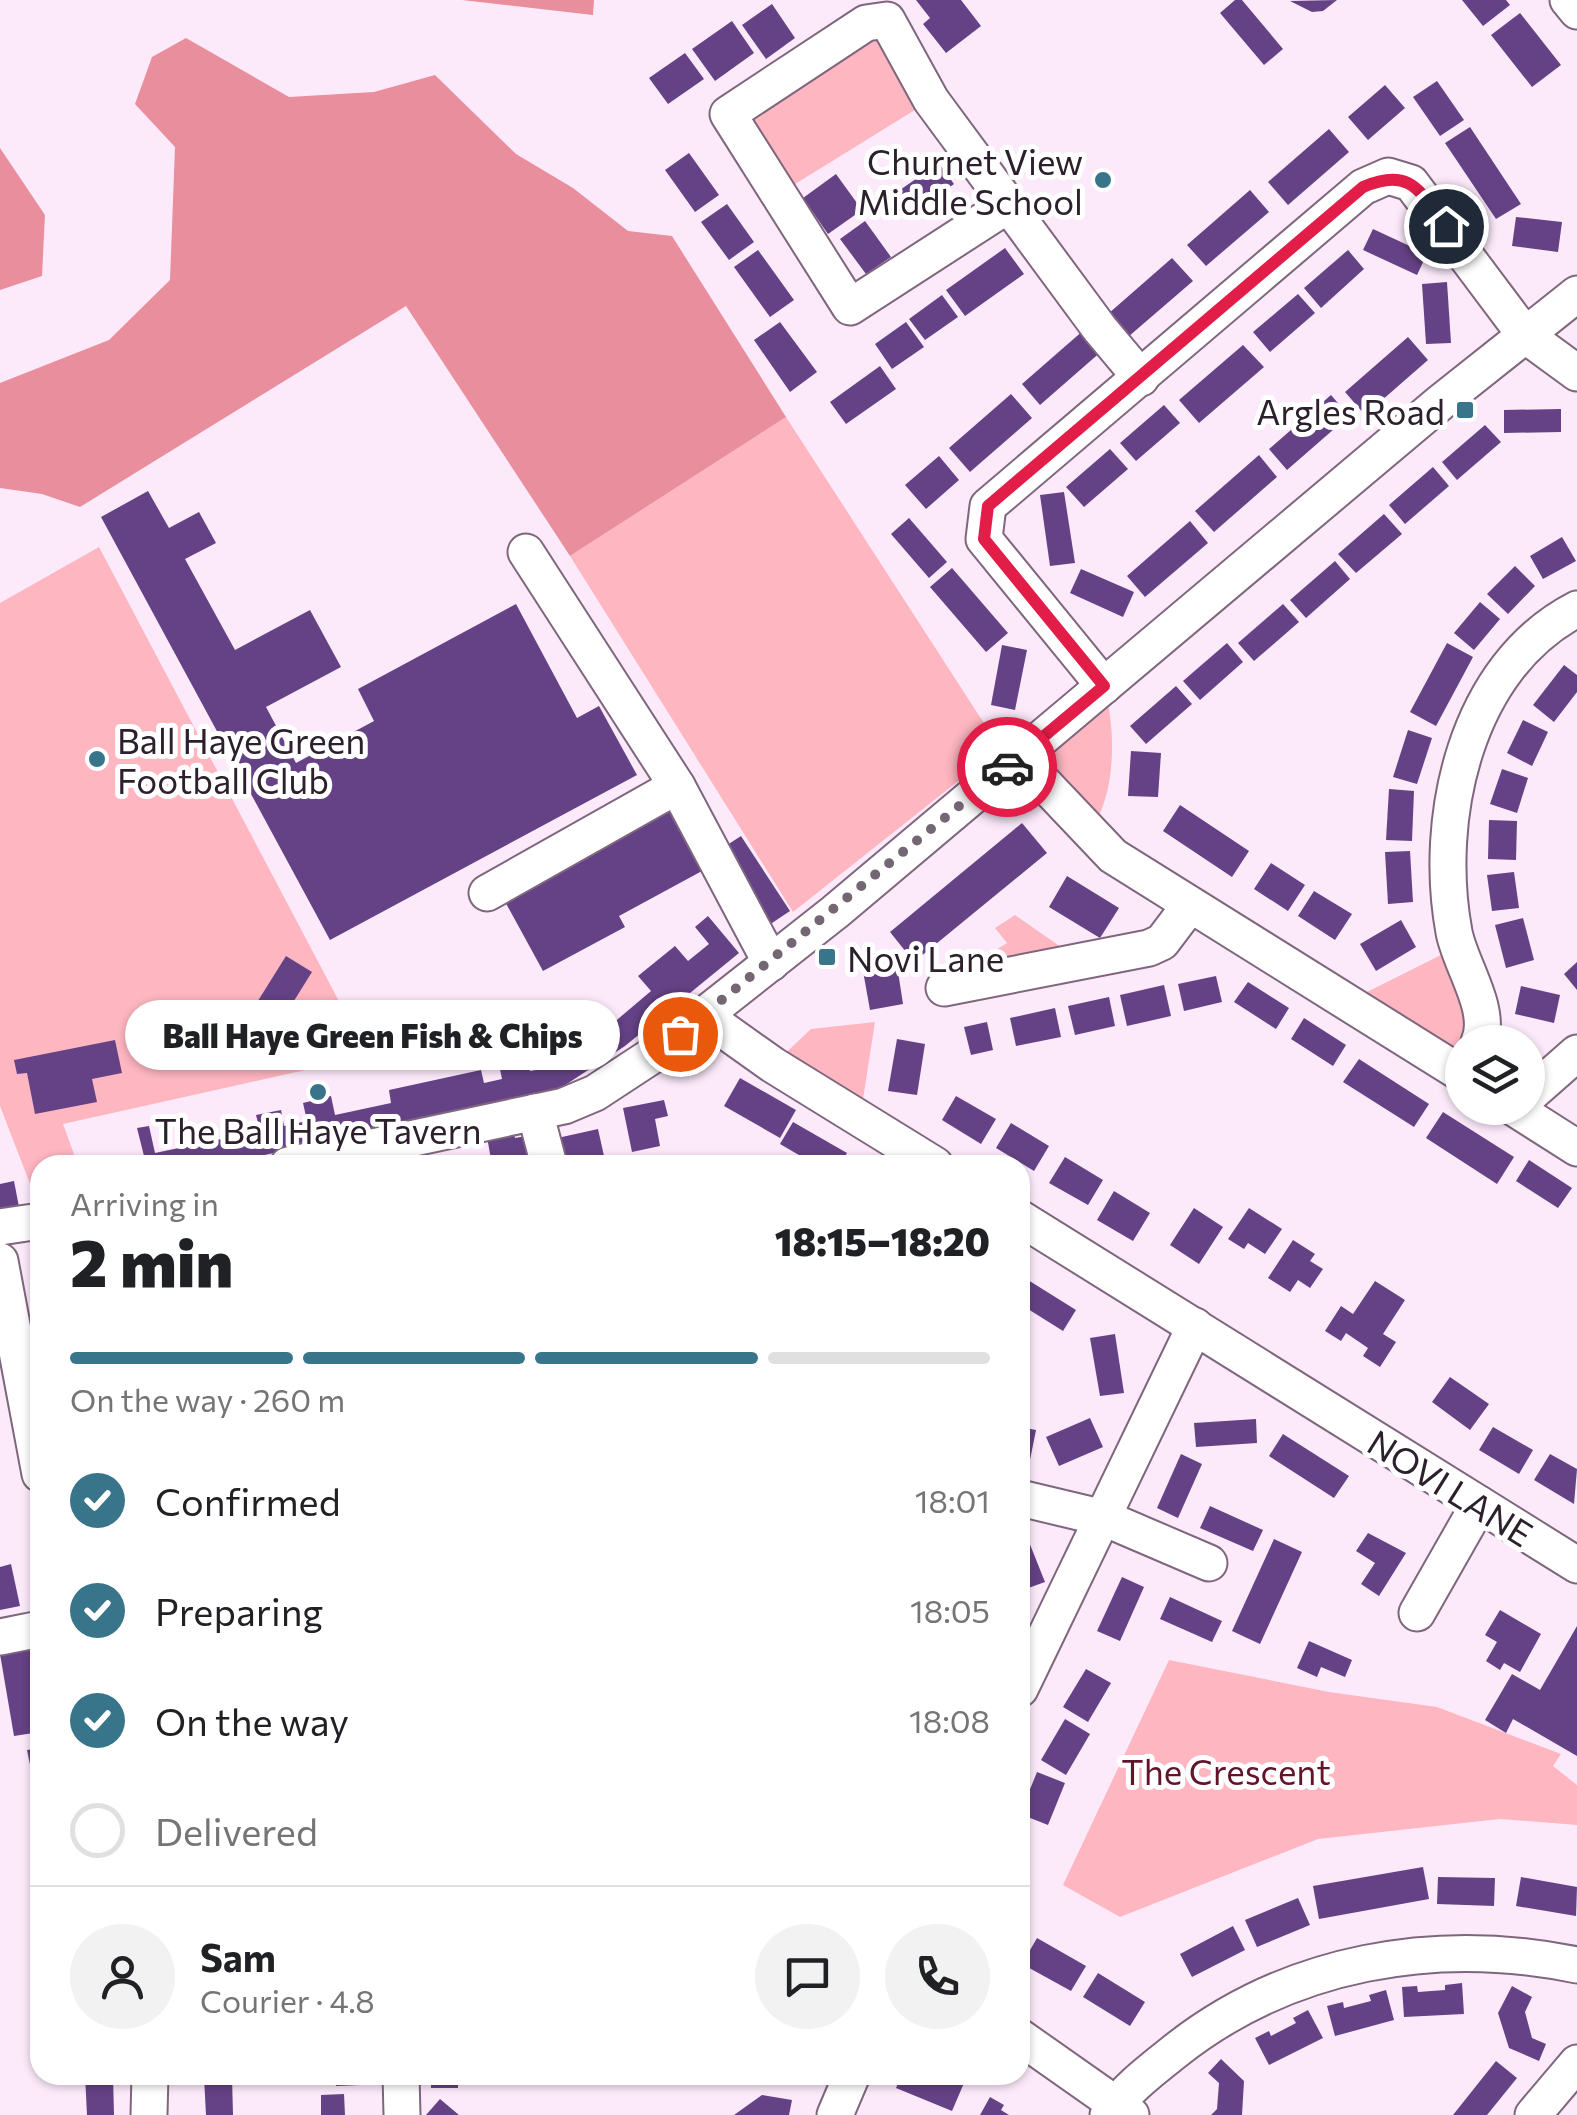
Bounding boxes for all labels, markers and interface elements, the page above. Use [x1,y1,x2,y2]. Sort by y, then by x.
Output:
place label: Churnet View Middle School [857,139,1083,222]
marker: Churnet View Middle School [1092,169,1114,191]
pin [1404,184,1489,269]
icon: home [1419,199,1474,254]
place label: Argles Road [1256,389,1445,432]
marker: Argles Road [1454,399,1476,421]
courier [957,717,1057,817]
place label: Ball Haye Green Football Club [117,718,365,801]
icon: car [980,740,1035,795]
marker: Ball Haye Green Football Club [86,748,108,770]
place label: Novi Lane [847,936,1004,979]
marker: Novi Lane [816,946,838,968]
pin [638,992,723,1077]
callout: Ball Haye Green Fish & Chips [125,999,620,1069]
icon: bag [653,1007,708,1062]
text: Ball Haye Green Fish & Chips [162,1015,583,1055]
map controls [1445,1025,1545,1125]
button: layers [1445,1025,1545,1125]
marker: The Ball Haye Tavern [307,1081,329,1103]
place label: The Ball Haye Tavern [155,1108,482,1151]
text: Arriving in [70,1183,219,1223]
text: 18:15–18:20 [775,1217,990,1264]
text: 2 min [70,1221,233,1300]
text: On the way · 260 m [70,1379,345,1419]
street label: NOVI LANE [1361,1419,1541,1555]
icon: check [70,1473,125,1528]
text: Confirmed [155,1477,341,1524]
text: 18:01 [915,1480,990,1520]
icon: check [70,1583,125,1638]
text: Preparing [155,1587,323,1634]
text: 18:05 [910,1590,990,1630]
icon: check [70,1693,125,1748]
text: On the way [155,1697,349,1744]
text: 18:08 [909,1700,990,1740]
park label: The Crescent [1121,1749,1331,1792]
text: Delivered [155,1807,318,1854]
button: person [70,1924,175,2029]
button: chat [755,1924,860,2029]
button: phone [885,1924,990,2029]
text: Sam [200,1933,276,1980]
text: Courier · 4.8 [200,1980,375,2020]

